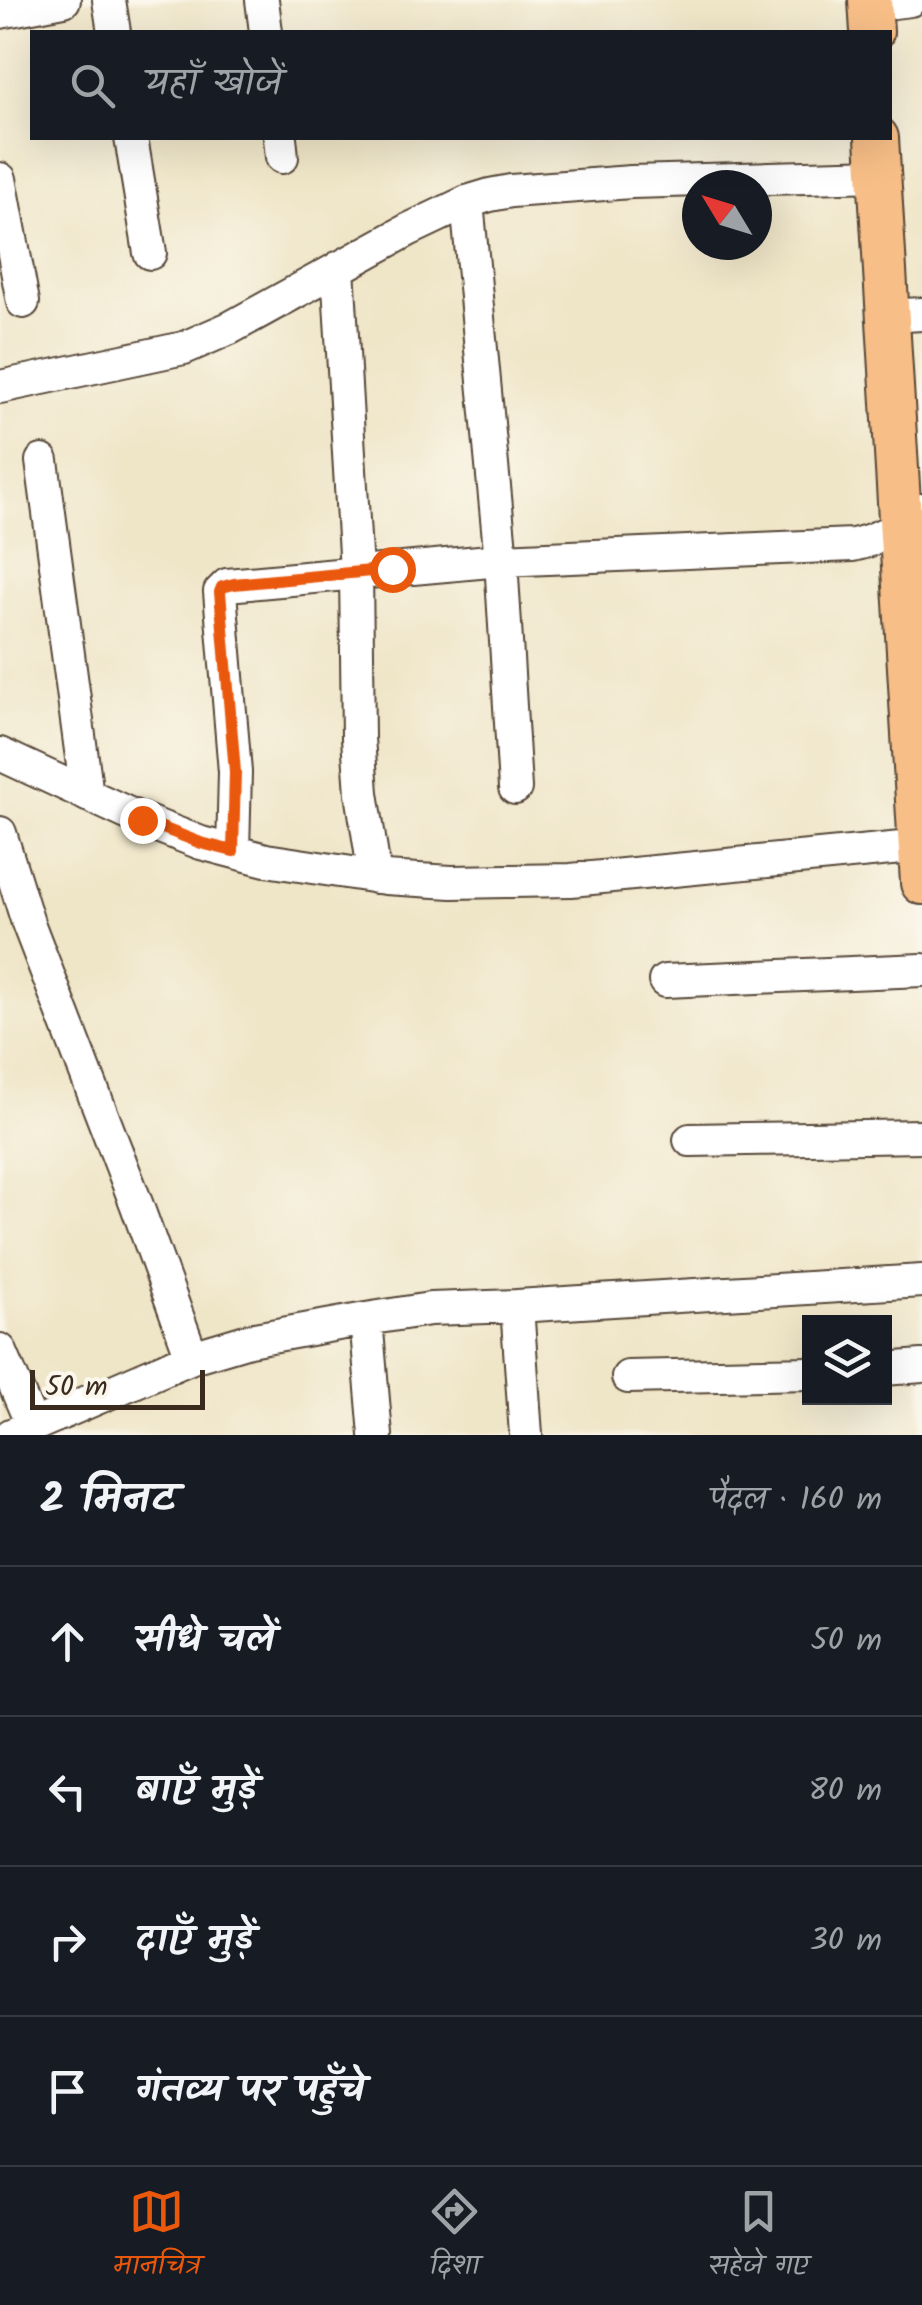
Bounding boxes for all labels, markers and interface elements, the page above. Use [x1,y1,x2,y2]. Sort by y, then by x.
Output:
search box [30,30,892,140]
text: यहाँ खोजें [145,55,282,115]
icon: search [65,58,120,113]
north arrow [682,170,772,260]
route start [370,547,416,593]
route end [120,798,166,844]
map controls [802,1315,892,1405]
button: layers [802,1315,892,1405]
scale bar [30,1365,205,1410]
text: 50 m [45,1365,108,1410]
text: 2 मिनट [40,1467,176,1534]
text: पैदल · 160 m [710,1475,882,1526]
text: सीधे चलें [135,1611,275,1671]
icon: ahead [40,1614,95,1669]
text: 50 m [811,1616,882,1667]
text: बाएँ मुड़ें [135,1761,257,1821]
icon: left [40,1764,95,1819]
text: 80 m [808,1766,882,1817]
text: दाएँ मुड़ें [135,1911,253,1971]
icon: right [40,1914,95,1969]
text: 30 m [809,1916,882,1967]
text: गंतव्य पर पहुँचे [135,2061,365,2121]
icon: arrive [40,2064,95,2119]
tab: मानचित्र [113,2184,200,2289]
tab: दिशा [427,2184,482,2289]
tab: सहेजे गए [709,2184,809,2289]

